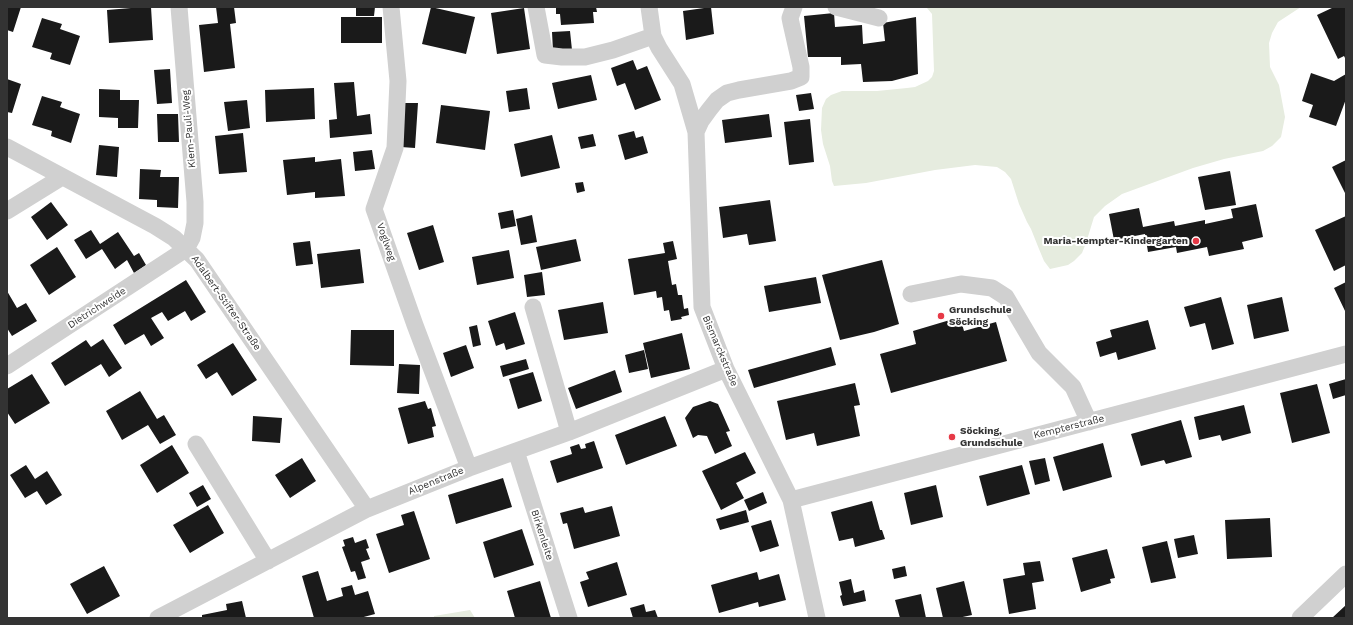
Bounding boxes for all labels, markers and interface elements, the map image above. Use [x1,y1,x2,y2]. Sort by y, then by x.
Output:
street label: Kiem-Pauli-Weg [180,89,198,169]
street label: Voglweg [374,221,398,263]
place label: Maria-Kempter-Kindergarten [1043,235,1188,247]
marker: Maria-Kempter-Kindergarten [1191,236,1201,246]
street label: Adalbert-Stifter-Straße [189,253,263,353]
street label: Dietrichweide [66,285,128,331]
place label: Grundschule Söcking [949,304,1012,328]
marker: Grundschule Söcking [936,311,946,321]
street label: Bismarckstraße [700,314,740,388]
street label: Kempterstraße [1032,412,1106,442]
place label: Söcking, Grundschule [960,425,1023,448]
marker: Söcking, Grundschule [947,432,957,442]
street label: Alpenstraße [406,464,466,498]
street label: Birkenleite [528,508,556,562]

